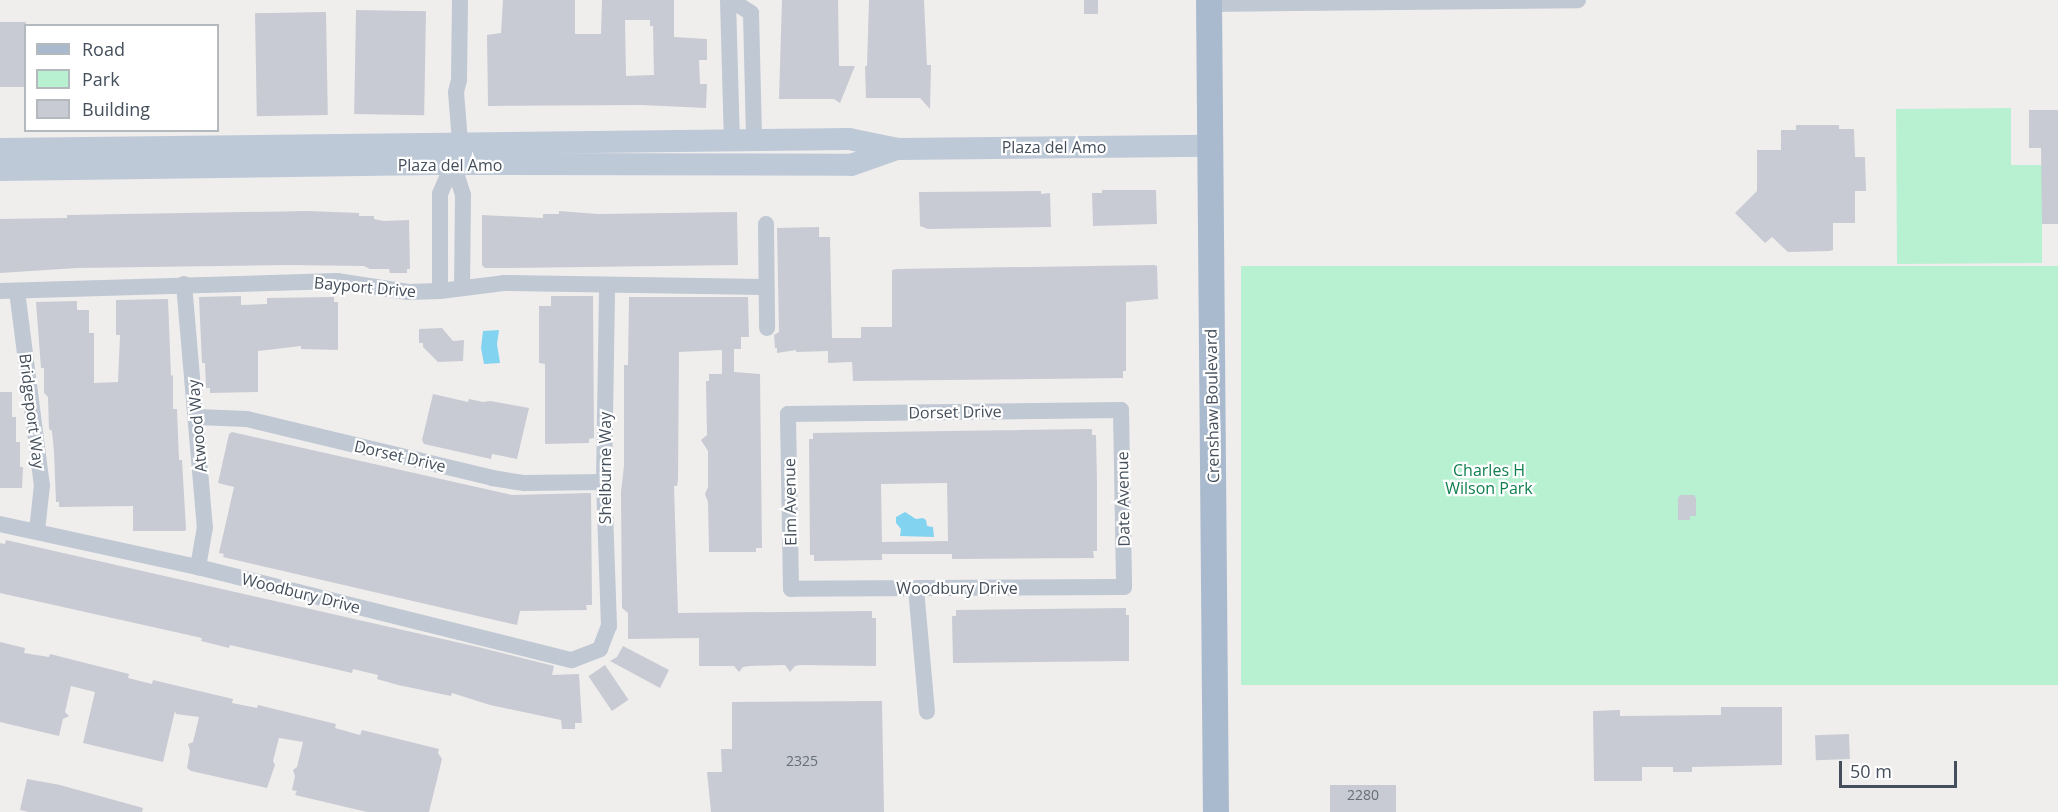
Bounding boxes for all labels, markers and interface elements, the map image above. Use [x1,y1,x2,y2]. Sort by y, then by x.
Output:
legend [24,24,219,132]
text: Road [82,37,125,61]
text: Park [82,67,120,91]
text: Building [82,97,150,121]
street label: Plaza del Amo [1002,137,1106,157]
street label: Plaza del Amo [398,155,502,175]
street label: Bayport Drive [313,273,417,301]
street label: Crenshaw Boulevard [1201,329,1223,483]
street label: Bridgeport Way [15,352,49,470]
street label: Atwood Way [183,379,211,473]
street label: Dorset Drive [908,402,1002,422]
street label: Shelburne Way [595,412,615,524]
street label: Dorset Drive [352,436,448,476]
street label: Date Avenue [1113,451,1133,547]
street label: Elm Avenue [780,458,800,546]
park label: Charles H Wilson Park [1445,460,1533,498]
street label: Woodbury Drive [240,569,362,617]
street label: Woodbury Drive [896,578,1018,598]
scale bar [1842,749,1960,787]
house number: 2325 [786,753,818,769]
text: 50 m [1850,759,1892,783]
house number: 2280 [1347,787,1379,803]

